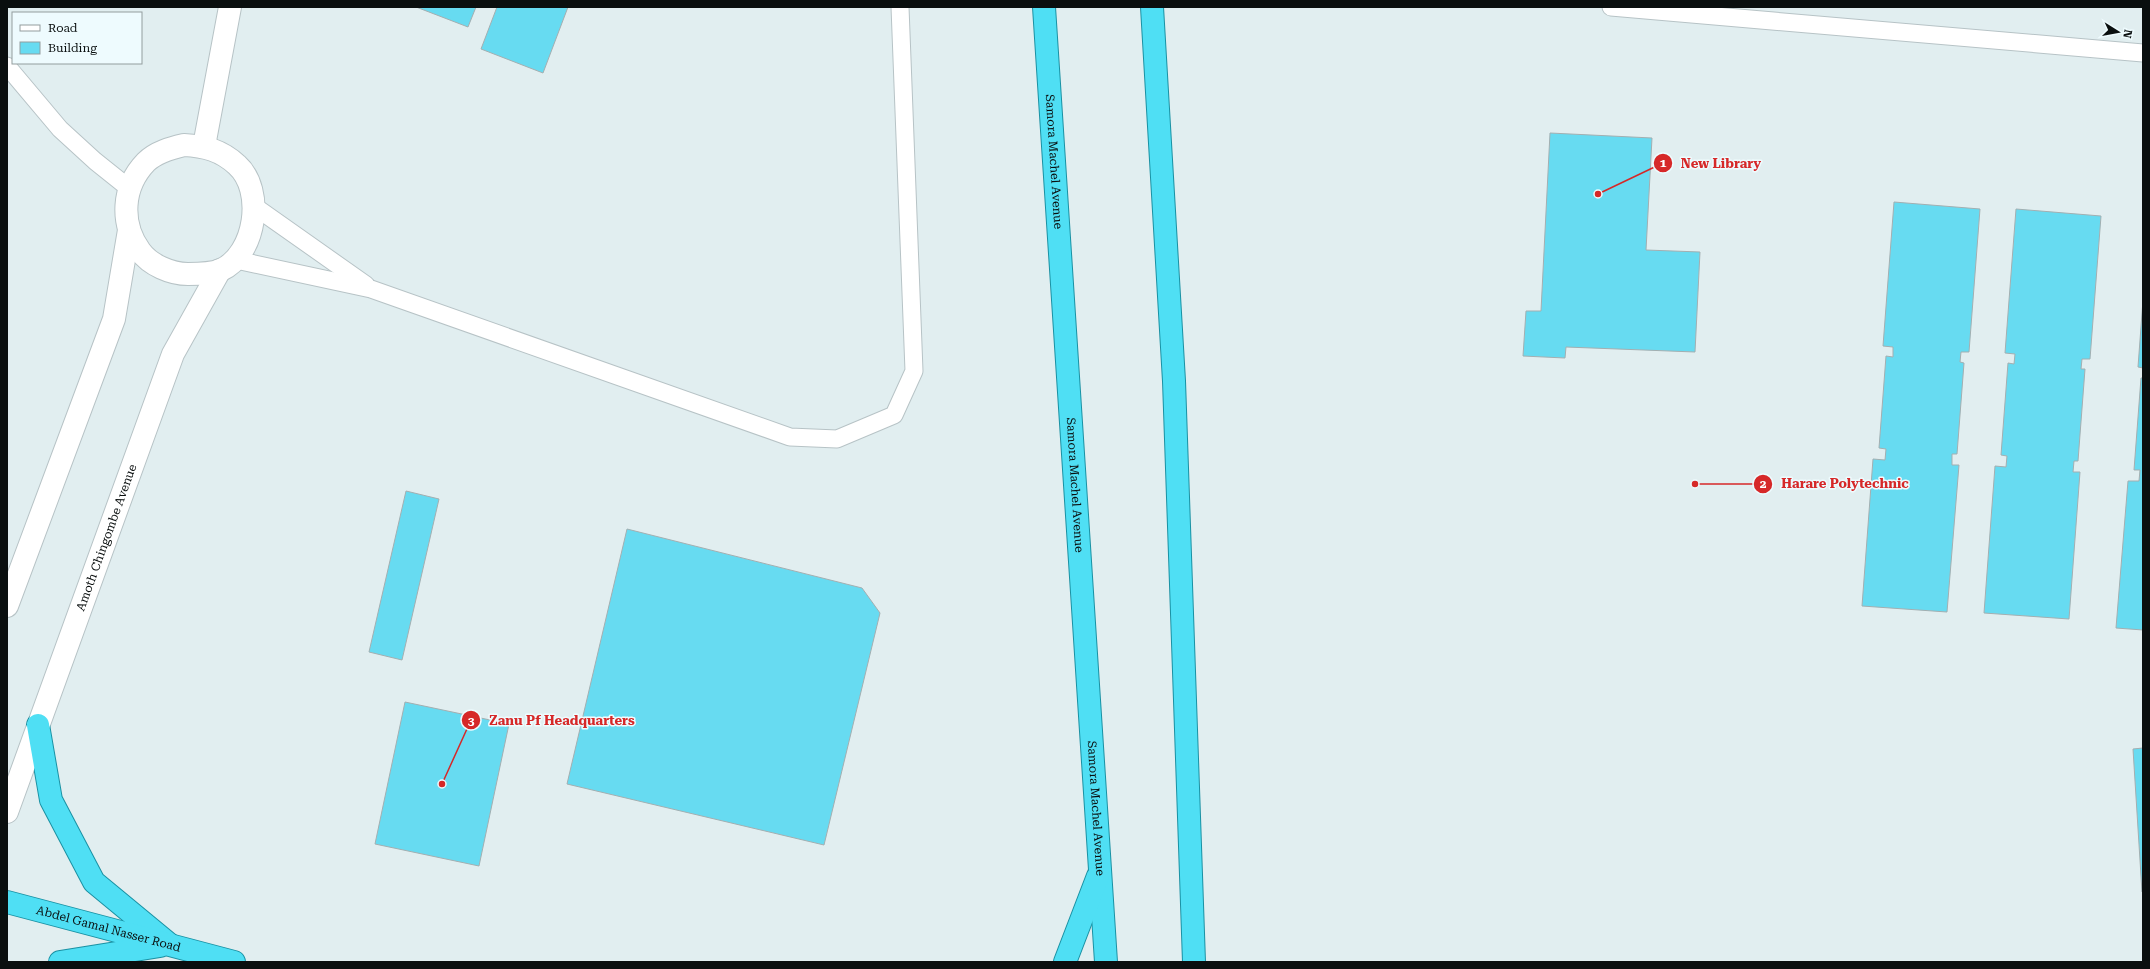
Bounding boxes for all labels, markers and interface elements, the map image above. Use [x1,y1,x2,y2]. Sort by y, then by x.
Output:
legend [12,12,142,64]
north arrow [2098,12,2138,52]
text: Road [48,21,78,35]
text: N [2120,28,2135,40]
text: Building [48,41,97,55]
street label: Samora Machel Avenue [1043,94,1065,230]
callout: New Library [1653,151,1769,176]
text: 1 [1660,156,1667,170]
text: New Library [1681,156,1761,171]
street label: Samora Machel Avenue [1064,417,1086,553]
street label: Amoth Chingombe Avenue [73,462,140,613]
callout: Harare Polytechnic [1753,471,1917,496]
text: Harare Polytechnic [1781,476,1909,491]
text: 2 [1760,477,1767,491]
callout: Zanu Pf Headquarters [461,708,642,733]
text: Zanu Pf Headquarters [489,713,635,728]
text: 3 [468,714,475,728]
street label: Samora Machel Avenue [1085,740,1107,877]
street label: Abdel Gamal Nasser Road [35,903,183,955]

